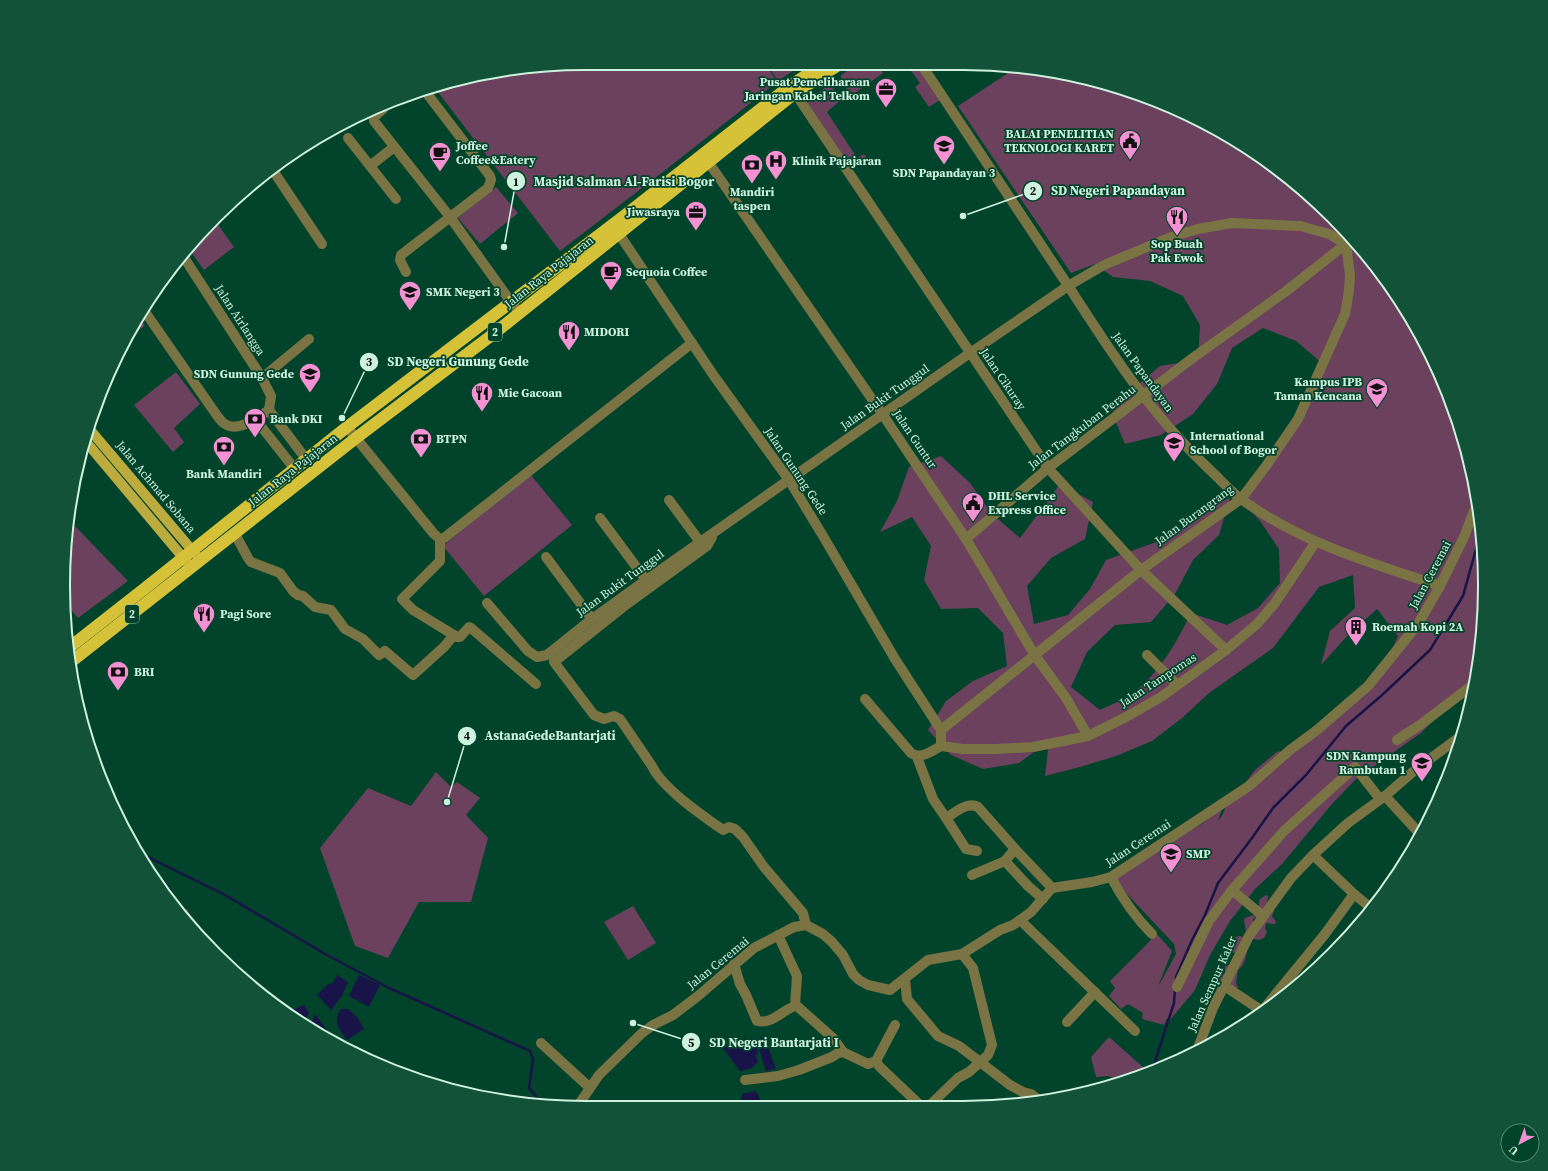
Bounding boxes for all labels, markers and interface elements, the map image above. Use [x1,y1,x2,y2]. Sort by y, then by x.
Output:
place label: Pusat Pemeliharaan Jaringan Kabel Telkom [743,74,871,104]
office icon: Pusat Pemeliharaan Jaringan Kabel Telkom [873,76,899,109]
place label: BALAI PENELITIAN TEKNOLOGI KARET [1004,126,1114,156]
public building icon: BALAI PENELITIAN TEKNOLOGI KARET [1117,128,1143,161]
school or university icon: SDN Papandayan 3 [931,133,957,166]
place label: Joffee Coffee&Eatery [455,138,536,168]
cafe icon: Joffee Coffee&Eatery [427,140,453,173]
hospital icon: Klinik Pajajaran [763,148,789,181]
bank icon: Mandiri taspen [739,152,765,185]
place label: Klinik Pajajaran [792,153,882,169]
place label: SDN Papandayan 3 [893,165,996,181]
callout: Masjid Salman Al-Farisi Bogor [506,169,722,194]
text: Masjid Salman Al-Farisi Bogor [534,173,715,190]
text: 1 [513,174,519,190]
callout: SD Negeri Papandayan [1023,178,1193,203]
text: SD Negeri Papandayan [1051,182,1185,199]
text: 2 [1030,183,1037,199]
place label: Mandiri taspen [730,184,774,214]
office icon: Jiwasraya [683,199,709,232]
place label: Jiwasraya [626,204,681,220]
restaurant icon: Sop Buah Pak Ewok [1164,204,1190,237]
street label: Jalan Raya Pajajaran [500,232,597,312]
place label: Sop Buah Pak Ewok [1150,236,1204,266]
cafe icon: Sequoia Coffee [598,259,624,292]
place label: Sequoia Coffee [626,264,707,280]
school or university icon: SMK Negeri 3 [397,279,423,312]
street label: Jalan Airlangga [211,281,269,359]
place label: SMK Negeri 3 [426,284,500,300]
restaurant icon: MIDORI [556,319,582,352]
road number: 2 [488,323,502,341]
place label: MIDORI [584,324,630,340]
street label: Jalan Papandayan [1108,328,1177,415]
street label: Jalan Cikuray [976,344,1030,414]
callout: SD Negeri Gunung Gede [359,349,537,374]
text: SD Negeri Gunung Gede [387,353,529,370]
text: 3 [366,354,373,370]
street label: Jalan Bukit Tunggul [837,360,933,434]
school or university icon: SDN Gunung Gede [297,361,323,394]
place label: SDN Gunung Gede [194,366,294,382]
place label: Kampus IPB Taman Kencana [1274,374,1363,404]
school or university icon: Kampus IPB Taman Kencana [1364,376,1390,409]
restaurant icon: Mie Gacoan [469,380,495,413]
street label: Jalan Tangkuban Perahu [1024,381,1139,473]
place label: Mie Gacoan [498,385,563,401]
street label: Jalan Guntur [889,405,941,472]
bank icon: Bank DKI [242,406,268,439]
place label: Bank DKI [270,411,323,427]
street label: Jalan Gunung Gede [760,423,831,518]
bank icon: BTPN [408,426,434,459]
place label: International School of Bogor [1190,428,1277,458]
street label: Jalan Raya Pajajaran [244,430,341,510]
school or university icon: International School of Bogor [1161,430,1187,463]
place label: BTPN [436,431,467,447]
bank icon: Bank Mandiri [211,434,237,467]
street label: Jalan Achmad Sobana [112,437,200,537]
place label: Bank Mandiri [186,466,262,482]
street label: Jalan Burangrang [1151,481,1236,549]
place label: DHL Service Express Office [988,488,1066,518]
public building icon: DHL Service Express Office [960,490,986,523]
street label: Jalan Ceremai [1405,538,1455,613]
street label: Jalan Bukit Tunggul [572,545,667,621]
restaurant icon: Pagi Sore [191,601,217,634]
road number: 2 [125,605,139,623]
place label: Pagi Sore [220,606,271,622]
building icon: Roemah Kopi 2A [1343,614,1369,647]
place label: Roemah Kopi 2A [1372,619,1463,635]
street label: Jalan Tampomas [1116,649,1200,711]
bank icon: BRI [105,659,131,692]
place label: BRI [134,664,155,680]
callout: AstanaGedeBantarjati [457,723,624,748]
text: AstanaGedeBantarjati [484,727,616,744]
text: 4 [464,728,471,744]
place label: SDN Kampung Rambutan 1 [1326,748,1406,778]
school or university icon: SDN Kampung Rambutan 1 [1409,750,1435,783]
street label: Jalan Ceremai [1101,816,1174,871]
school or university icon: SMP [1158,841,1184,874]
place label: SMP [1186,846,1211,862]
street label: Jalan Ceremai [683,933,753,993]
street label: Jalan Sempur Kaler [1183,934,1240,1035]
callout: SD Negeri Bantarjati I [681,1030,847,1055]
text: SD Negeri Bantarjati I [709,1034,839,1051]
text: 5 [688,1035,695,1051]
north arrow [1500,1123,1540,1163]
text: U [1506,1142,1522,1158]

